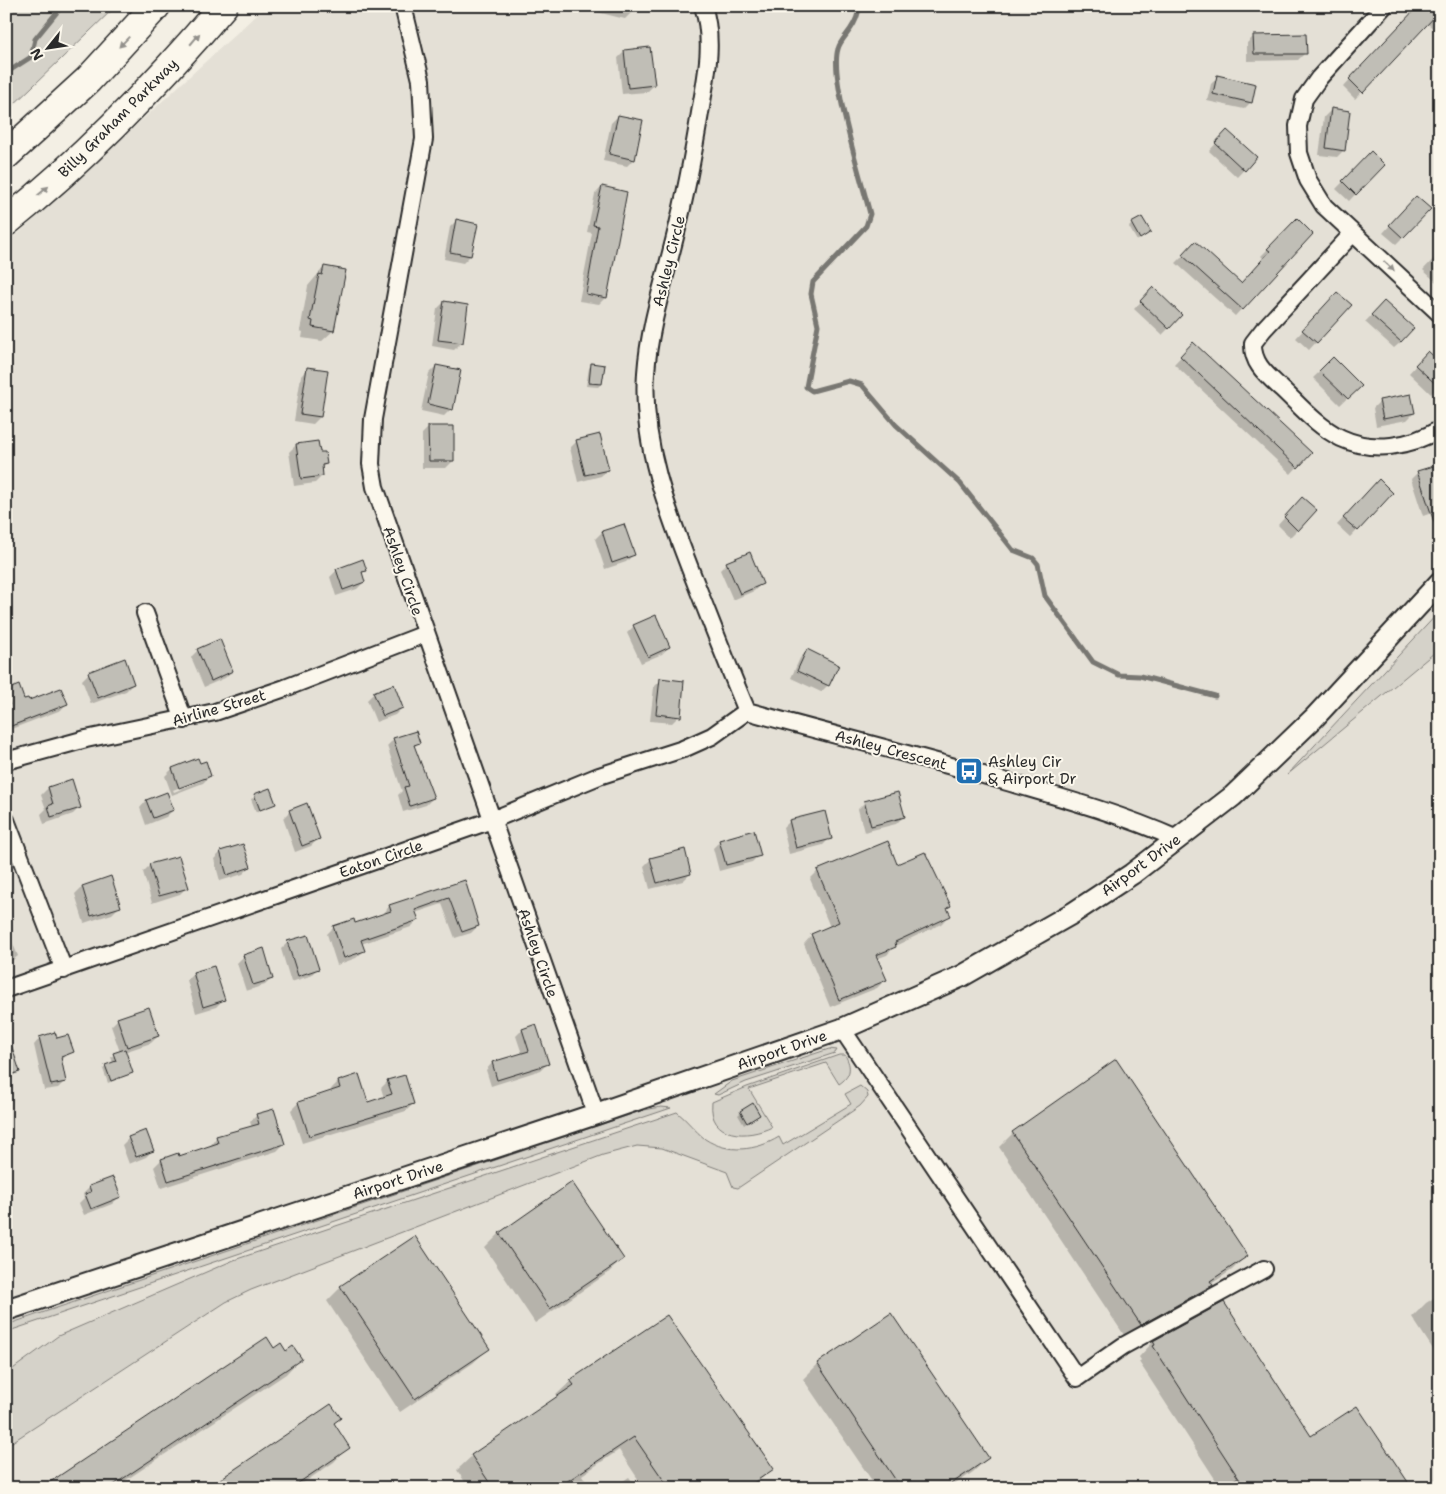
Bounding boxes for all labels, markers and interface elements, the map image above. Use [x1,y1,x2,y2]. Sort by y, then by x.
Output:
north arrow [22,22,72,72]
one-way arrow [189,33,201,45]
one-way arrow [118,36,130,48]
text: N [26,45,47,64]
street label: Billy Graham Parkway [54,54,182,182]
one-way arrow [37,185,50,196]
street label: Ashley Circle [648,213,690,309]
one-way arrow [1382,260,1394,272]
street label: Ashley Circle [378,524,428,618]
street label: Airline Street [170,685,268,731]
street label: Ashley Crescent [833,725,949,775]
place label: Ashley Cir & Airport Dr [988,752,1077,789]
bus stop icon: Ashley Cir & Airport Dr [954,756,984,786]
street label: Airport Drive [1097,829,1185,901]
street label: Eaton Circle [337,835,425,883]
street label: Ashley Circle [513,906,563,1000]
street label: Airport Drive [734,1025,830,1075]
street label: Airport Drive [350,1156,446,1204]

